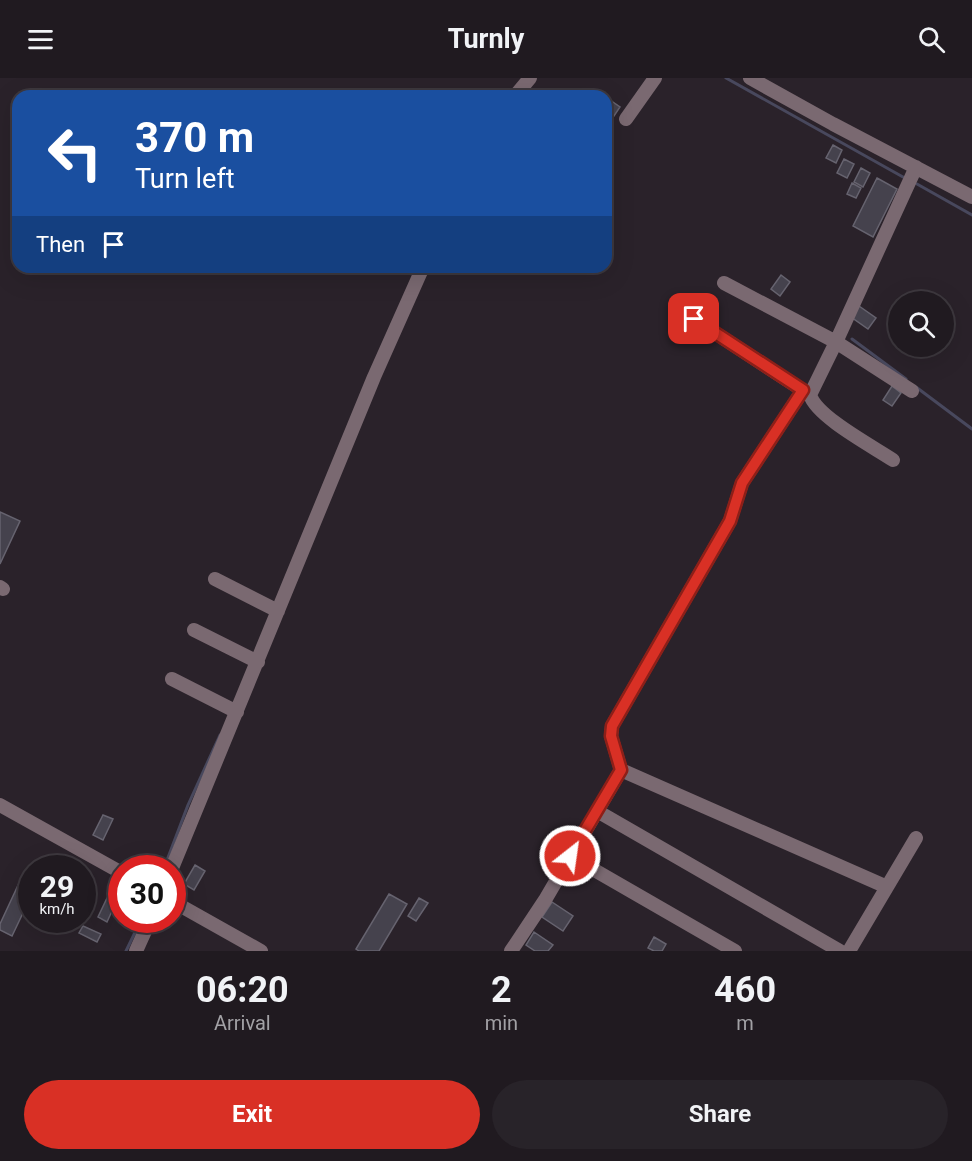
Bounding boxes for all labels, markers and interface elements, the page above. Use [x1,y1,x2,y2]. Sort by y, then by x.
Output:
icon: menu [24,23,57,56]
text: Turnly [448,23,524,55]
icon: search [915,23,948,56]
text: 370 m [135,113,254,162]
icon: left [36,114,114,192]
text: Turn left [135,163,235,195]
icon: arrive [97,228,130,261]
text: Then [36,232,85,257]
map controls [888,291,954,357]
button: search [888,291,954,357]
pin [668,293,719,344]
icon: arrive [677,302,710,335]
position arrow [538,824,602,888]
speed limit sign: 30 [108,855,186,933]
text: 29 [40,869,74,904]
text: km/h [39,900,75,918]
text: 06:20 [196,969,289,1011]
text: 2 [491,969,512,1011]
text: 460 [714,969,776,1011]
text: Arrival [214,1011,271,1035]
text: min [485,1011,518,1035]
text: m [736,1011,754,1035]
button: Exit [24,1080,480,1149]
button: Share [492,1080,948,1149]

